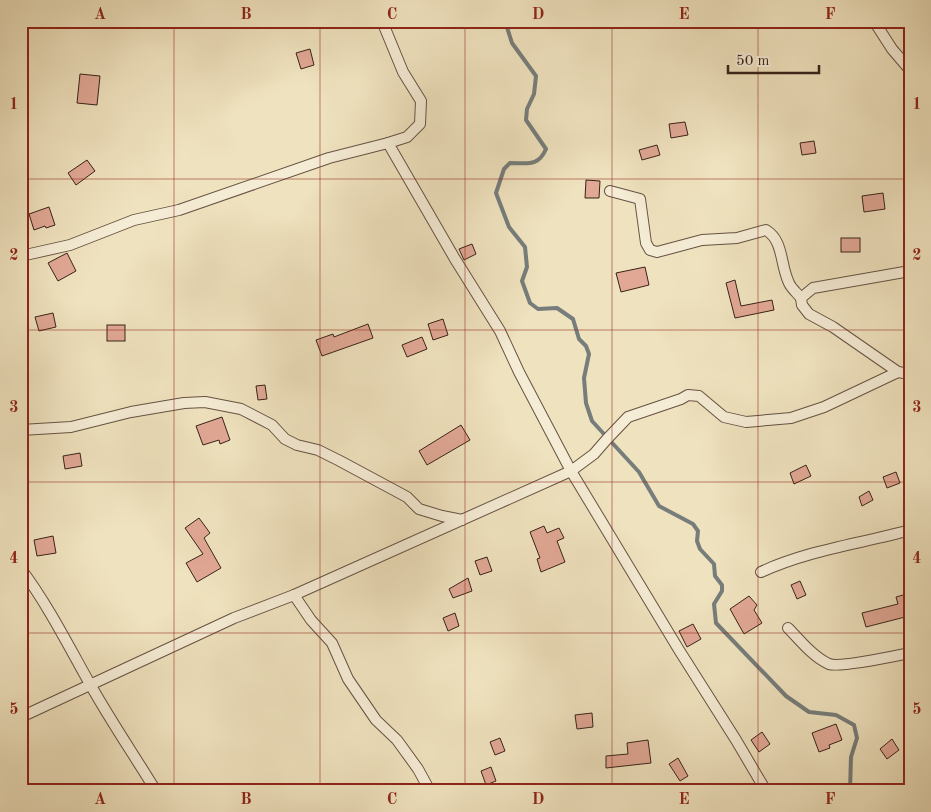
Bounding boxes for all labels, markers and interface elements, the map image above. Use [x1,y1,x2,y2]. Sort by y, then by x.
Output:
text: A [94,7,106,23]
text: B [240,7,252,23]
text: C [387,7,397,23]
text: D [532,7,544,23]
text: E [678,7,690,23]
text: F [825,7,836,23]
scale bar [728,42,820,74]
text: 50 m [736,54,770,69]
text: 1 [9,97,19,113]
text: 1 [912,97,922,113]
text: 2 [9,248,19,264]
text: 2 [912,248,922,264]
text: 3 [9,400,19,416]
text: 3 [912,400,922,416]
text: 4 [9,551,19,567]
text: 4 [912,551,922,567]
text: 5 [9,702,19,718]
text: 5 [912,702,922,718]
text: A [94,792,106,808]
text: B [240,792,252,808]
text: C [387,792,397,808]
text: D [532,792,544,808]
text: E [678,792,690,808]
text: F [825,792,836,808]

